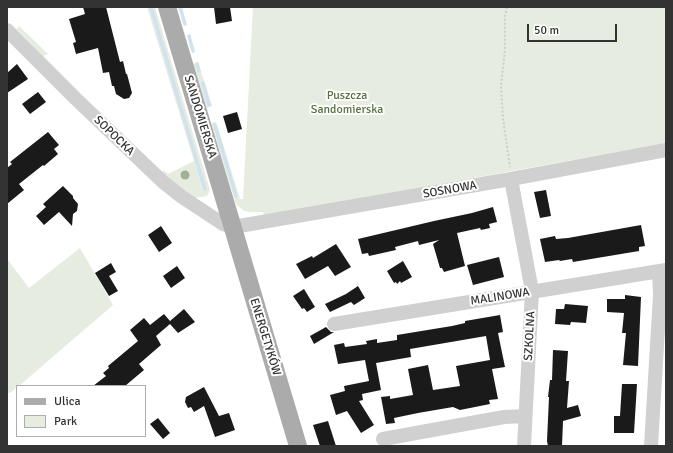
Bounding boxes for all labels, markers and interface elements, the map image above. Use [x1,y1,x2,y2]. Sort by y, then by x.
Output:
scale bar [529,16,619,42]
text: 50 m [534,23,559,38]
street label: SANDOMIERSKA [181,74,219,160]
park label: Puszcza Sandomierska [311,89,383,117]
street label: SOPOCKA [91,113,137,159]
street label: SOSNOWA [422,178,478,202]
street label: MALINOWA [469,285,531,309]
street label: ENERGETYKÓW [246,296,284,378]
street label: SZKOLNA [522,311,538,361]
legend [16,385,146,437]
text: Ulica [54,394,81,409]
text: Park [54,414,77,429]

